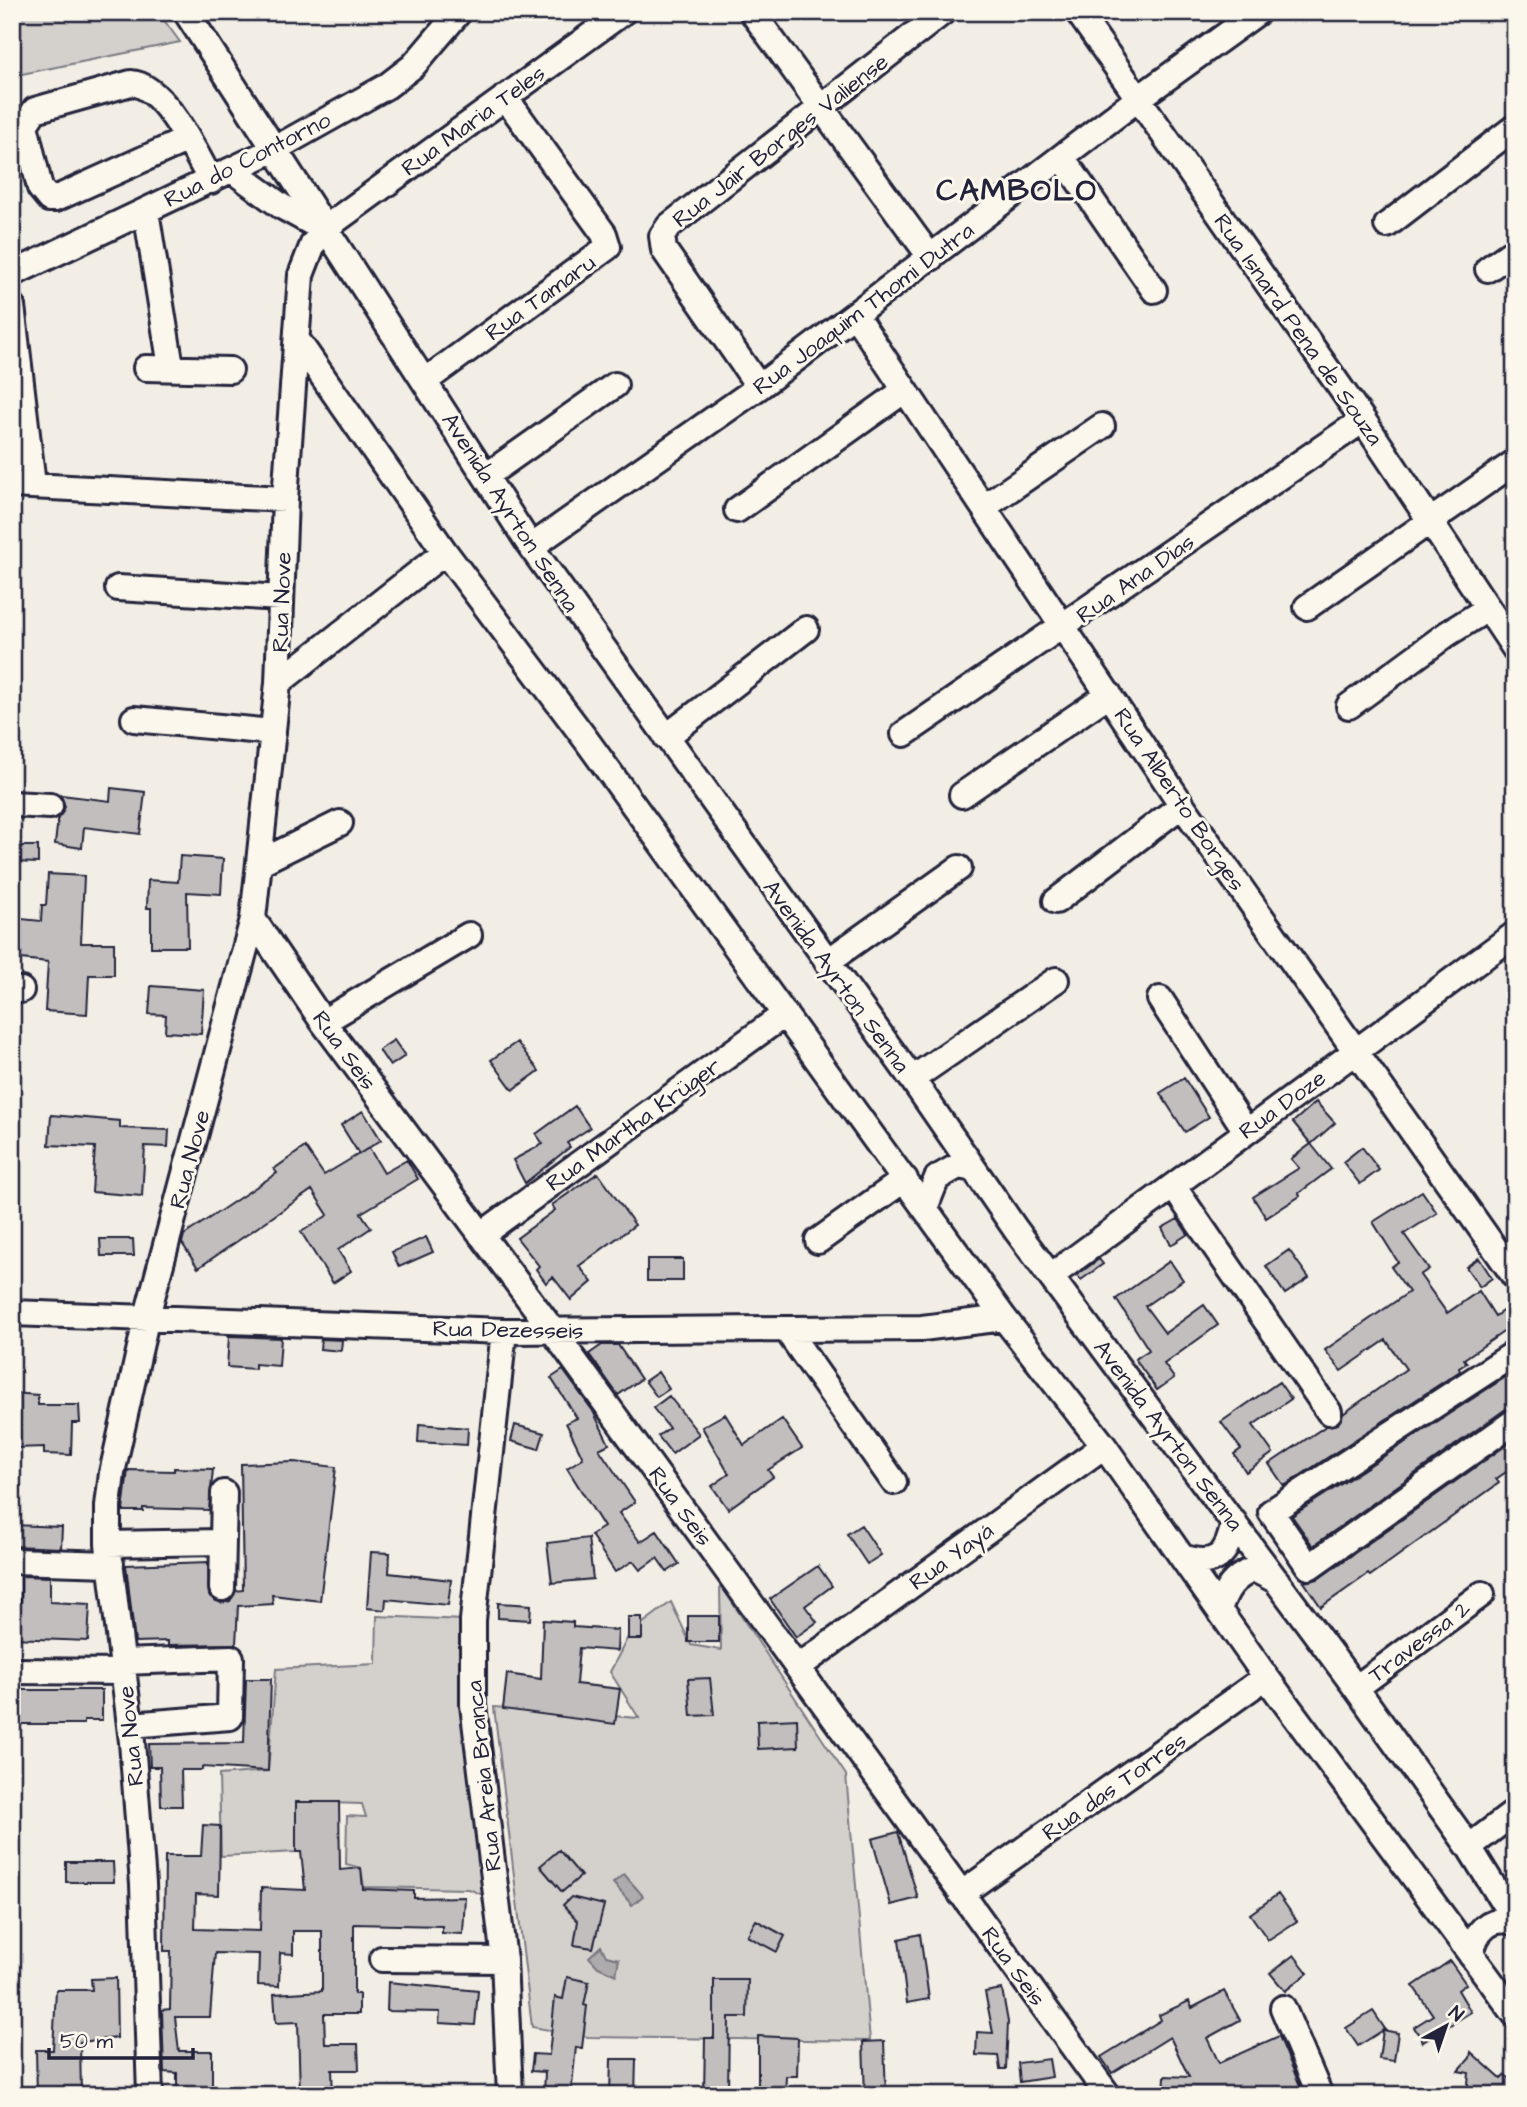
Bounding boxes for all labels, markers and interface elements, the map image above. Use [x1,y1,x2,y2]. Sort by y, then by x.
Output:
street label: Rua Jair Borges Valiense [666,46,896,236]
street label: Rua Maria Teles [395,58,552,184]
street label: Rua do Contorno [159,104,336,216]
district label: CAMBOLO [936,170,1098,212]
street label: Rua Isnard Pena de Souza [1206,207,1391,452]
street label: Rua Joaquim Thomi Dutra [746,215,981,403]
street label: Rua Tamaru [479,247,602,349]
street label: Avenida Ayrton Senna [433,407,587,619]
street label: Rua Ana Dias [1070,526,1201,631]
street label: Rua Nove [264,551,300,653]
street label: Rua Alberto Borges [1105,702,1252,898]
street label: Avenida Ayrton Senna [754,873,917,1081]
street label: Rua Seis [304,1004,384,1097]
street label: Rua Martha Krüger [540,1050,728,1200]
street label: Rua Doze [1232,1062,1333,1147]
street label: Rua Nove [161,1106,218,1212]
street label: Rua Dezesseis [432,1313,584,1347]
street label: Avenida Ayrton Senna [1085,1333,1251,1539]
street label: Rua Seis [640,1460,720,1553]
street label: Rua Yayá [903,1515,1001,1599]
street label: Travessa 2 [1362,1593,1477,1691]
street label: Rua Areia Branca [458,1679,510,1873]
street label: Rua Nove [110,1684,152,1788]
street label: Rua das Torres [1036,1725,1193,1849]
street label: Rua Seis [973,1920,1053,2013]
north arrow [1412,1992,1482,2062]
text: N [1443,2000,1469,2028]
scale bar [49,2016,192,2060]
text: 50 m [60,2027,114,2056]

